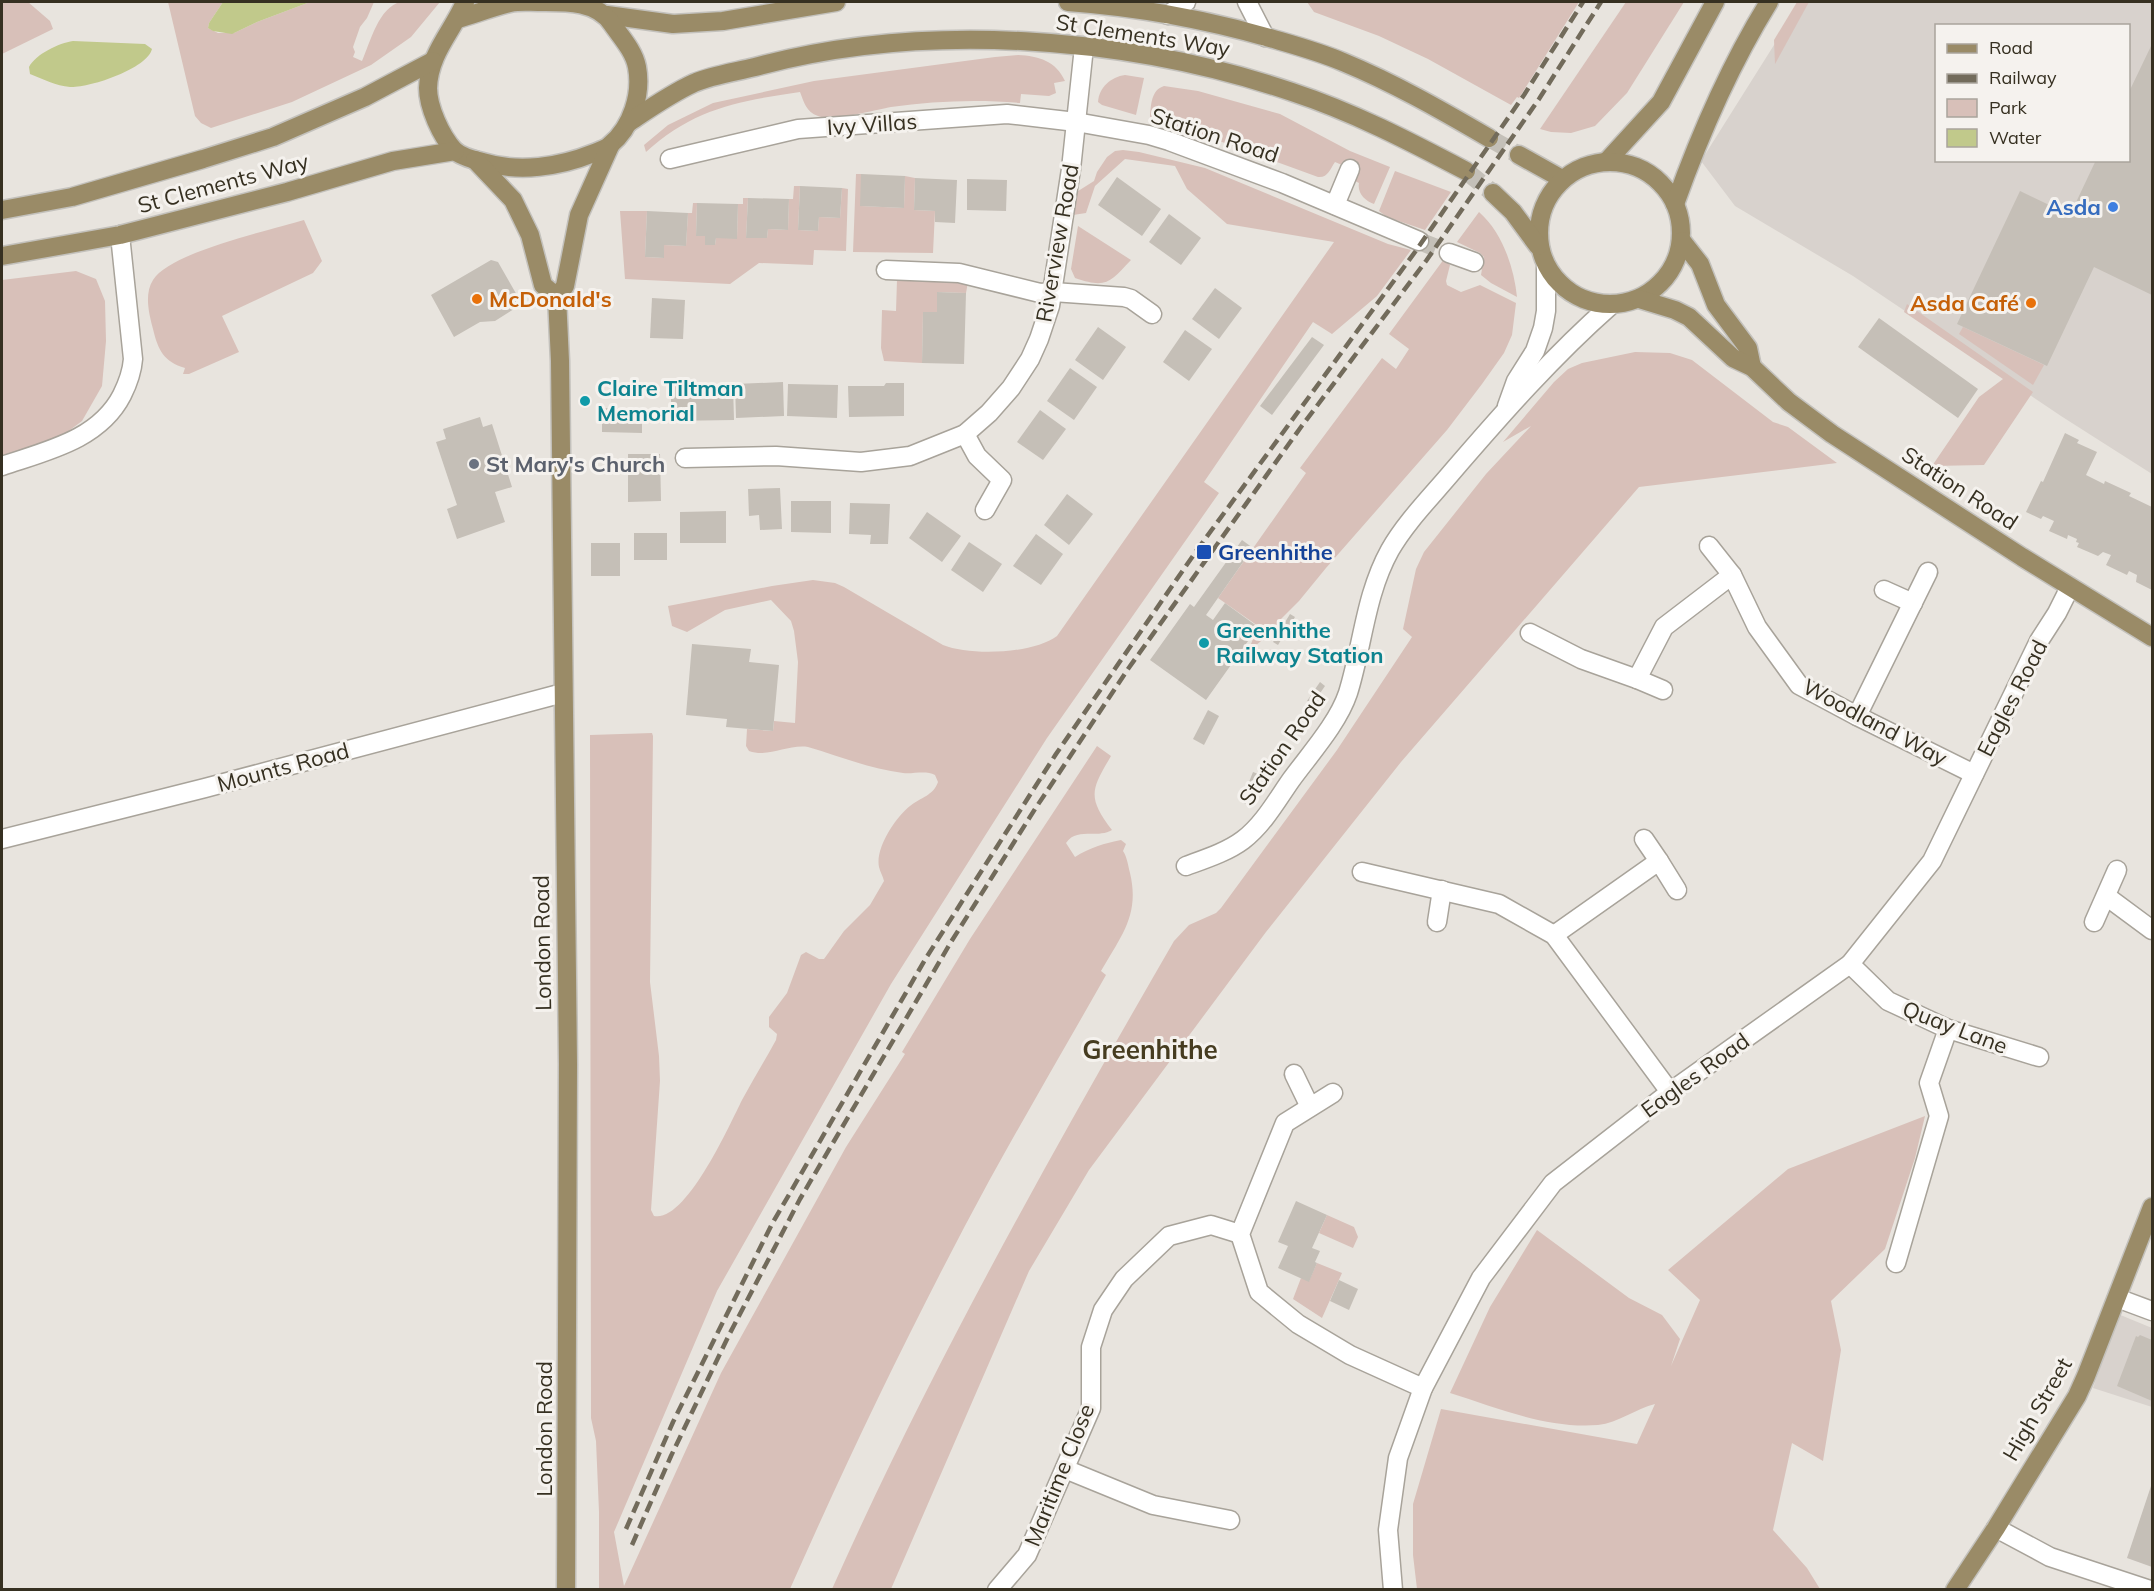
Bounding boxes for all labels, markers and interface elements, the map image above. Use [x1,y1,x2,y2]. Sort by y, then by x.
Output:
street label: St Clements Way [1054,7,1232,63]
legend [1935,24,2130,162]
text: Road [1989,36,2033,59]
text: Railway [1989,66,2057,89]
text: Park [1989,96,2028,119]
street label: Station Road [1148,101,1282,169]
street label: Ivy Villas [826,107,918,141]
text: Water [1989,126,2042,149]
street label: St Clements Way [134,147,312,219]
street label: Riverview Road [1029,162,1085,324]
place label: Asda [2046,193,2101,221]
marker: Asda [2106,200,2120,214]
place label: McDonald's [489,285,612,313]
place label: Asda Café [1910,289,2019,317]
marker: McDonald's [470,292,484,306]
marker: Asda Café [2024,296,2038,310]
place label: Claire Tiltman Memorial [597,374,744,427]
marker: Claire Tiltman Memorial [578,394,592,408]
street label: Station Road [1897,440,2023,536]
place label: St Mary's Church [486,450,665,478]
marker: St Mary's Church [467,457,481,471]
place label: Greenhithe [1218,538,1333,566]
marker: Greenhithe [1195,543,1213,561]
place label: Greenhithe Railway Station [1216,616,1384,669]
street label: Eagles Road [1971,635,2053,761]
marker: Greenhithe Railway Station [1197,636,1211,650]
street label: Woodland Way [1798,672,1952,772]
street label: Station Road [1232,686,1332,810]
street label: Mounts Road [214,736,352,798]
street label: London Road [527,875,557,1011]
street label: Quay Lane [1899,994,2011,1060]
street label: Eagles Road [1635,1026,1755,1124]
district label: Greenhithe [1082,1033,1218,1066]
street label: High Street [1996,1352,2078,1466]
street label: London Road [530,1361,558,1497]
street label: Maritime Close [1018,1400,1100,1550]

